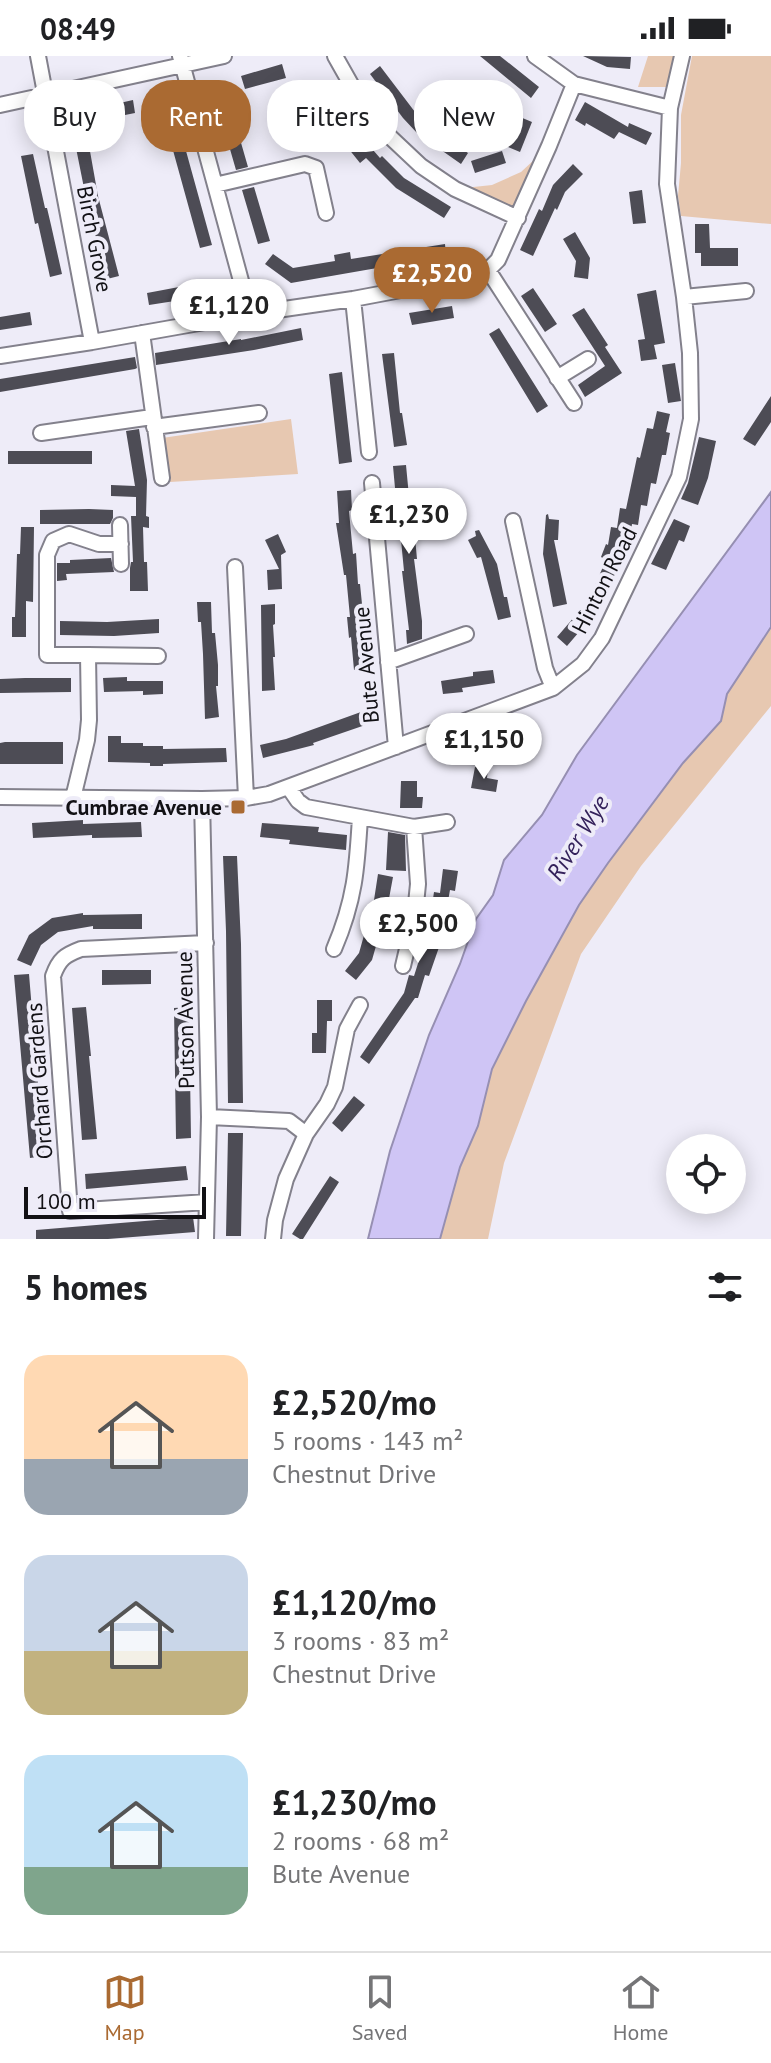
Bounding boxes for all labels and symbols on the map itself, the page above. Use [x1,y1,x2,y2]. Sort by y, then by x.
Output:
street label: Birch Grove [71,183,119,295]
pin: £2,520 [367,247,497,315]
pin: £1,120 [164,279,294,347]
pin: £1,230 [344,488,474,556]
street label: Hinton Road [565,522,643,638]
street label: Bute Avenue [347,606,385,724]
pin: £1,150 [419,713,549,781]
water label: River Wye [539,789,616,886]
place label: Cumbrae Avenue [65,793,222,821]
marker: Cumbrae Avenue [229,798,247,816]
pin: £2,500 [353,897,483,965]
street label: Putson Avenue [170,951,200,1089]
street label: Orchard Gardens [20,1002,58,1160]
scale bar [24,1183,206,1219]

